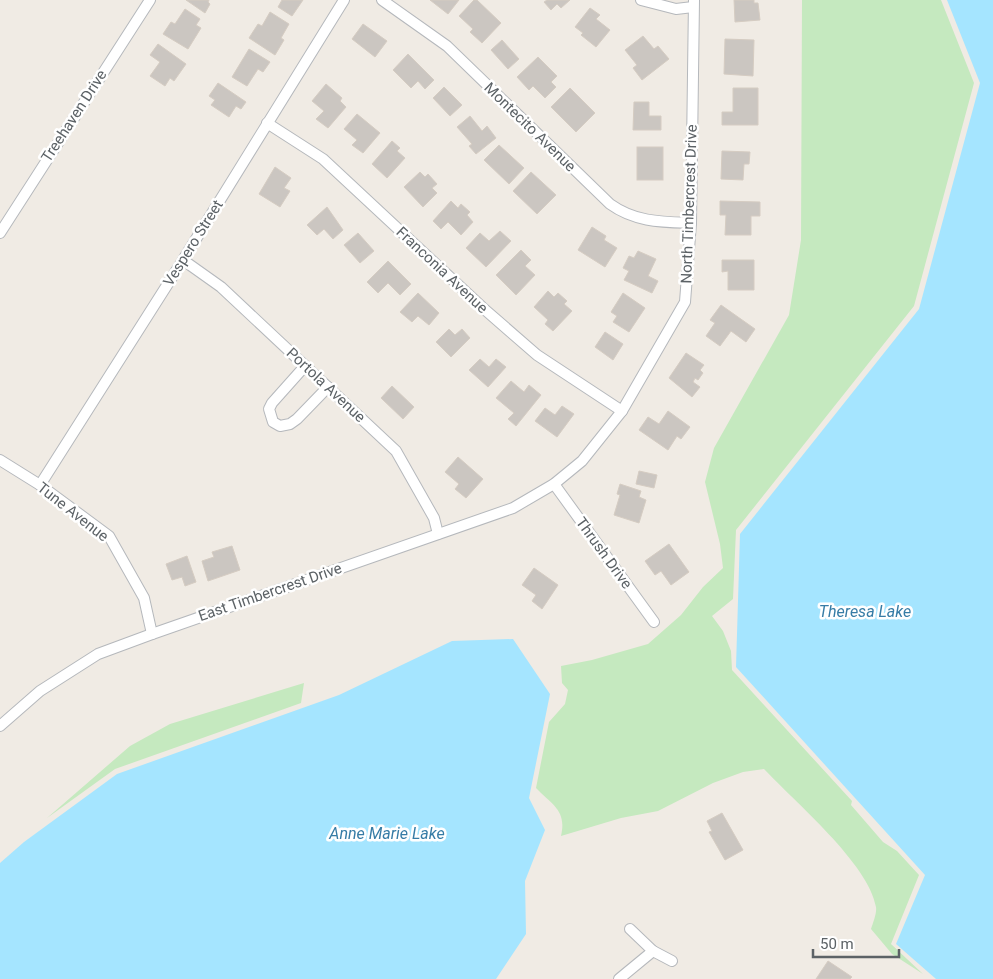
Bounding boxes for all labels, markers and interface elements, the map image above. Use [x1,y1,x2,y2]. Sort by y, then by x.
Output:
street label: Treehaven Drive [37,66,111,166]
street label: Montecito Avenue [480,79,580,175]
street label: North Timbercrest Drive [677,124,701,284]
street label: Vespero Street [159,197,227,289]
street label: Franconia Avenue [392,223,492,317]
street label: Portola Avenue [283,344,369,426]
street label: Tune Avenue [34,479,112,545]
street label: Thrush Drive [572,514,636,592]
street label: East Timbercrest Drive [196,559,344,625]
water label: Theresa Lake [819,602,911,621]
water label: Anne Marie Lake [328,824,445,843]
scale bar [813,926,899,958]
text: 50 m [820,935,854,953]

